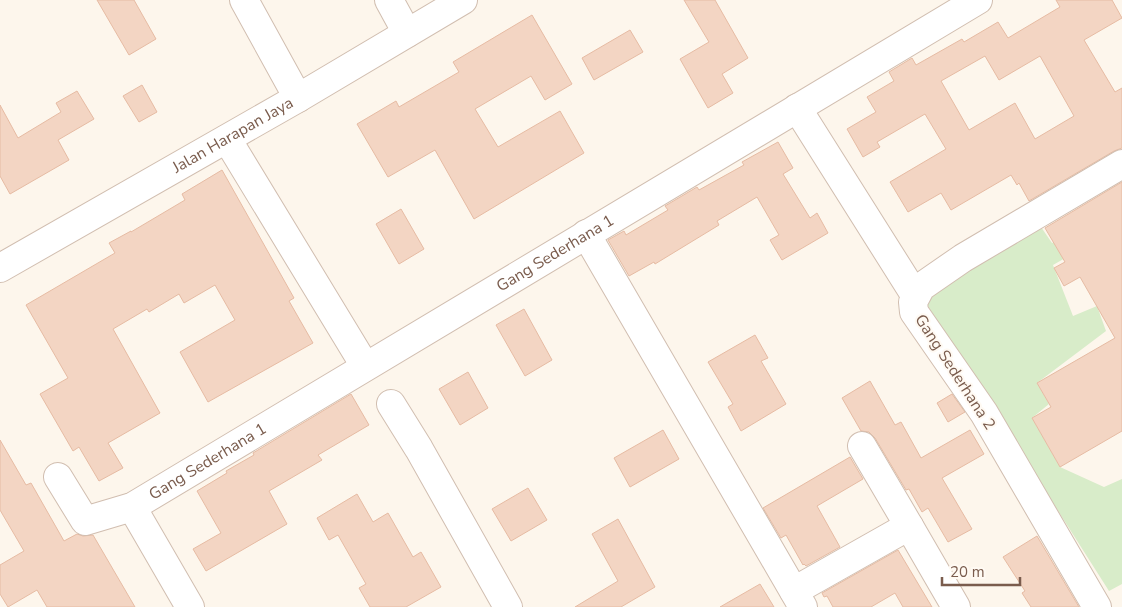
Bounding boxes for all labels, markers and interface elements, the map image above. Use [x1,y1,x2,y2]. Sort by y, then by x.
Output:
street label: Jalan Harapan Jaya [167,92,297,179]
street label: Gang Sederhana 1 [492,210,618,297]
street label: Gang Sederhana 2 [909,310,1001,434]
street label: Gang Sederhana 1 [145,418,271,505]
scale bar [942,554,1020,586]
text: 20 m [950,562,985,582]

